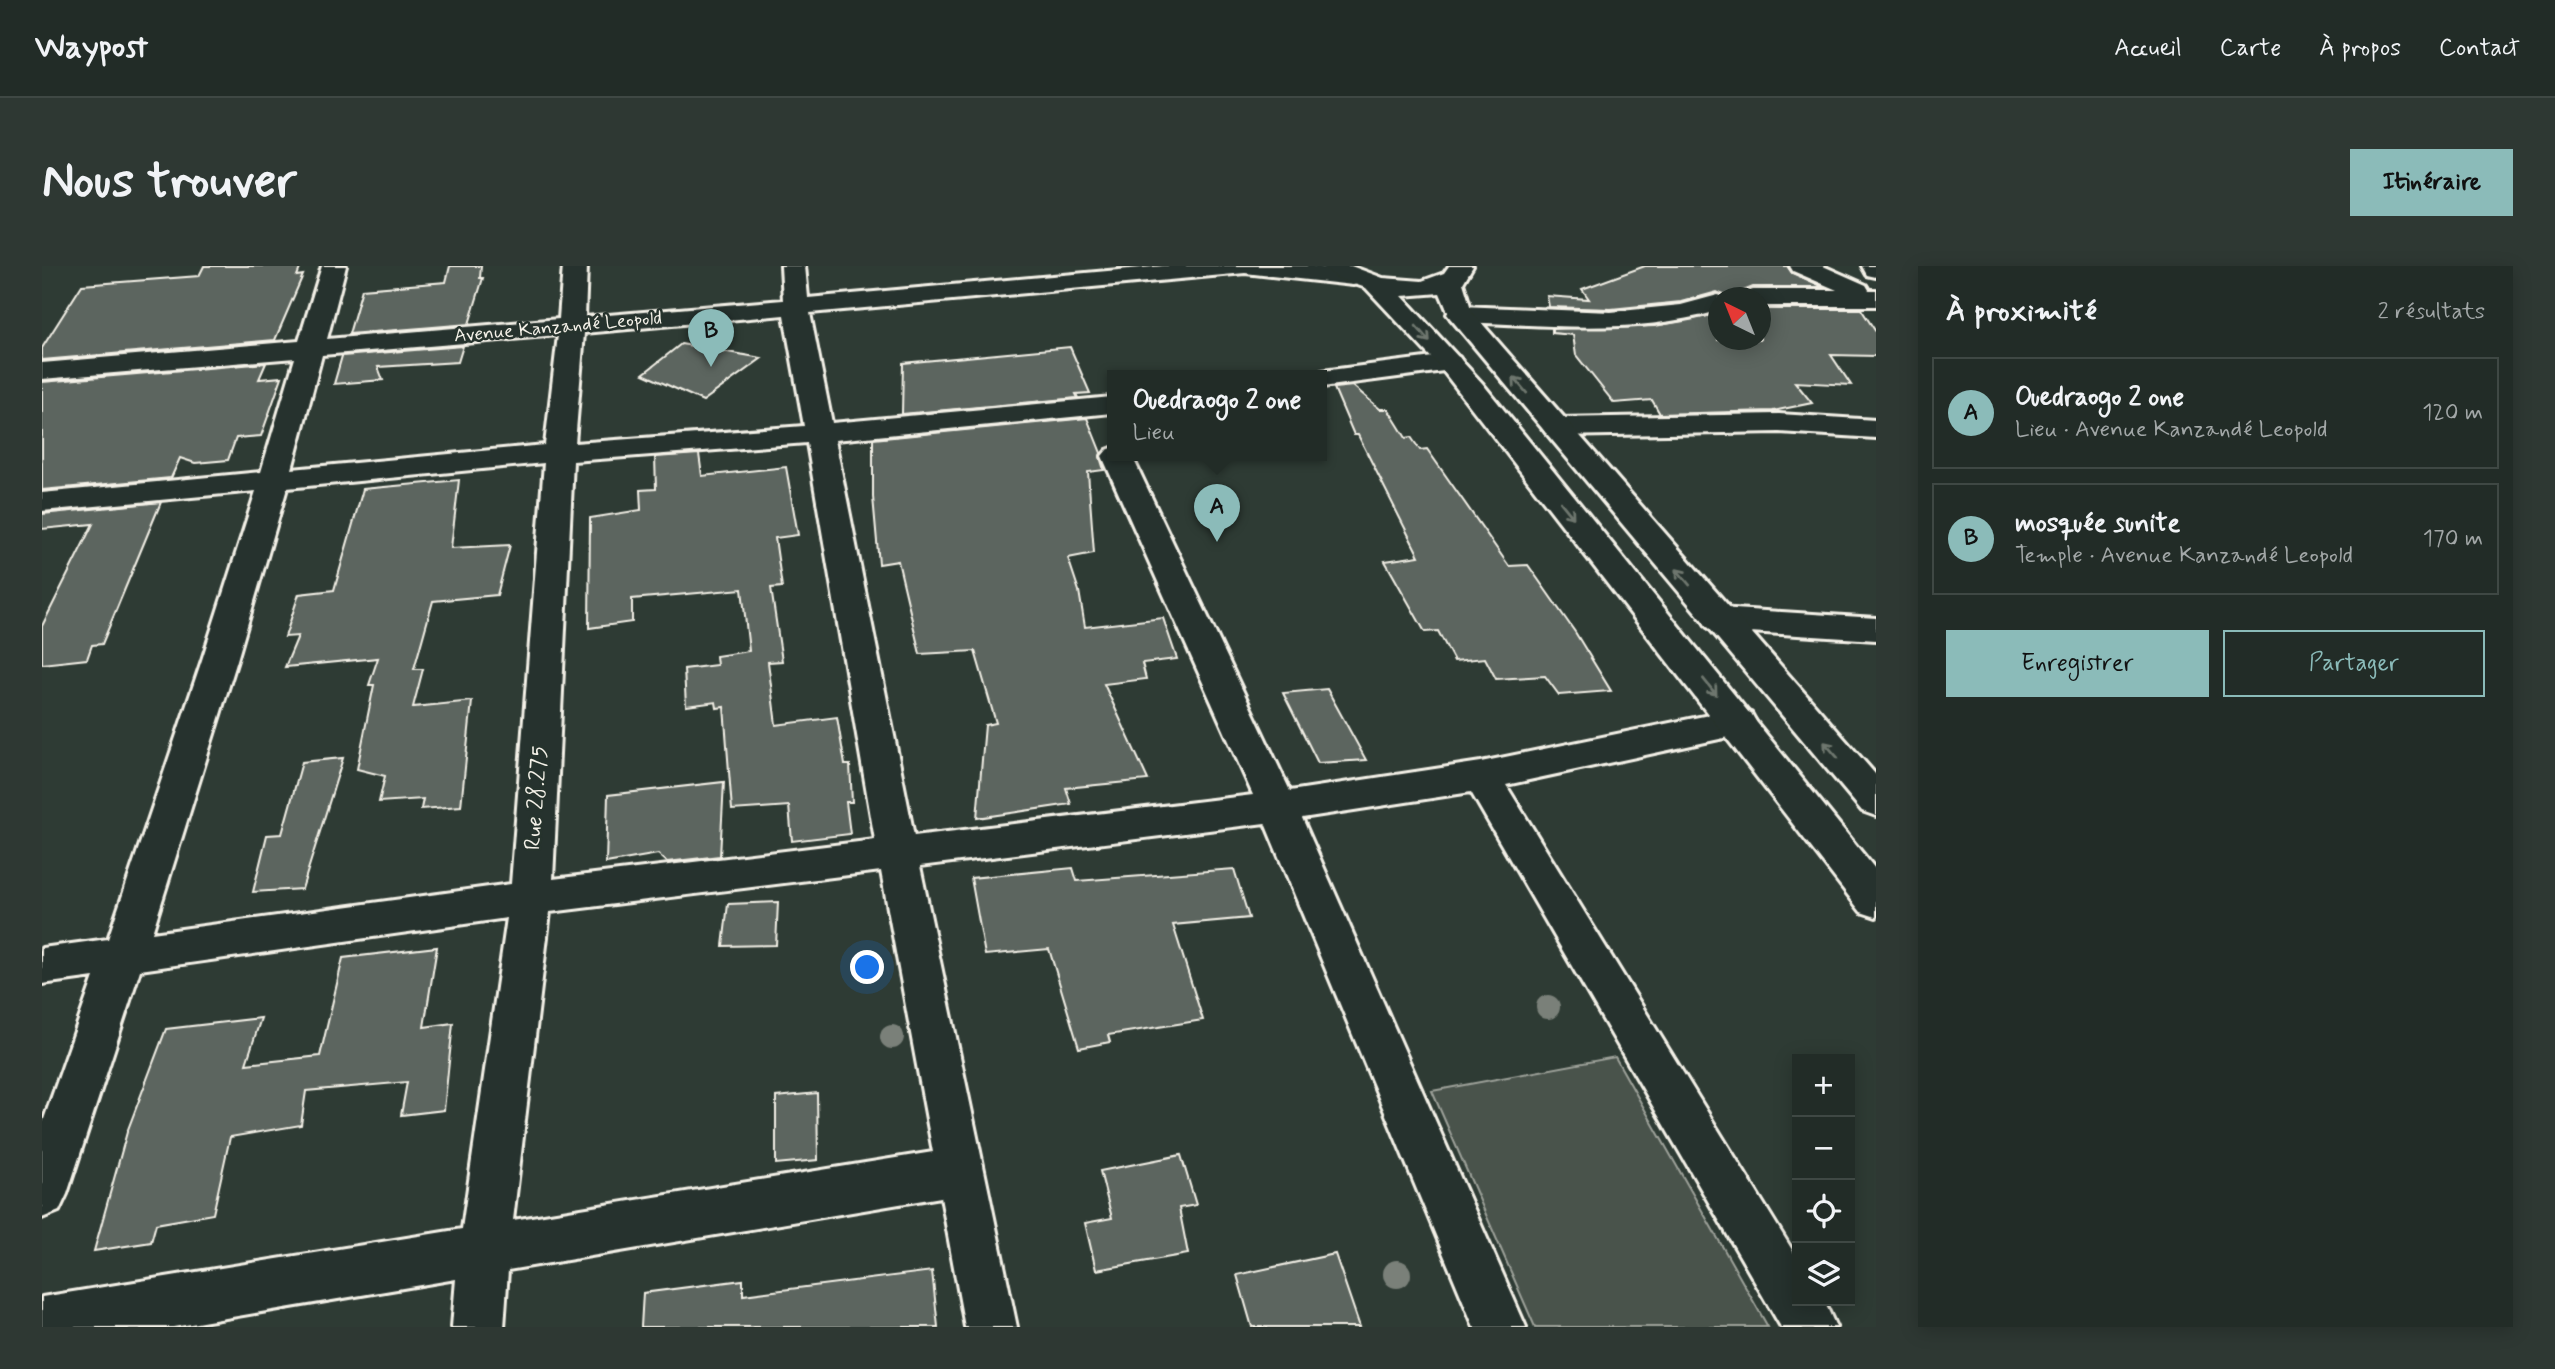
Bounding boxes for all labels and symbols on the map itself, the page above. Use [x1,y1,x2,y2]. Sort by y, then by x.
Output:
north arrow [1708,287,1771,350]
street label: Avenue Kanzandé Leopold [453,305,663,349]
pin: B [688,309,734,367]
one-way arrow [1415,325,1431,343]
one-way arrow [1512,376,1528,394]
pin: A [1194,484,1240,542]
one-way arrow [1559,500,1575,518]
one-way arrow [1675,568,1691,586]
one-way arrow [1702,678,1717,696]
one-way arrow [1823,741,1839,759]
street label: Rue 28.275 [518,745,556,851]
your location [850,950,884,984]

